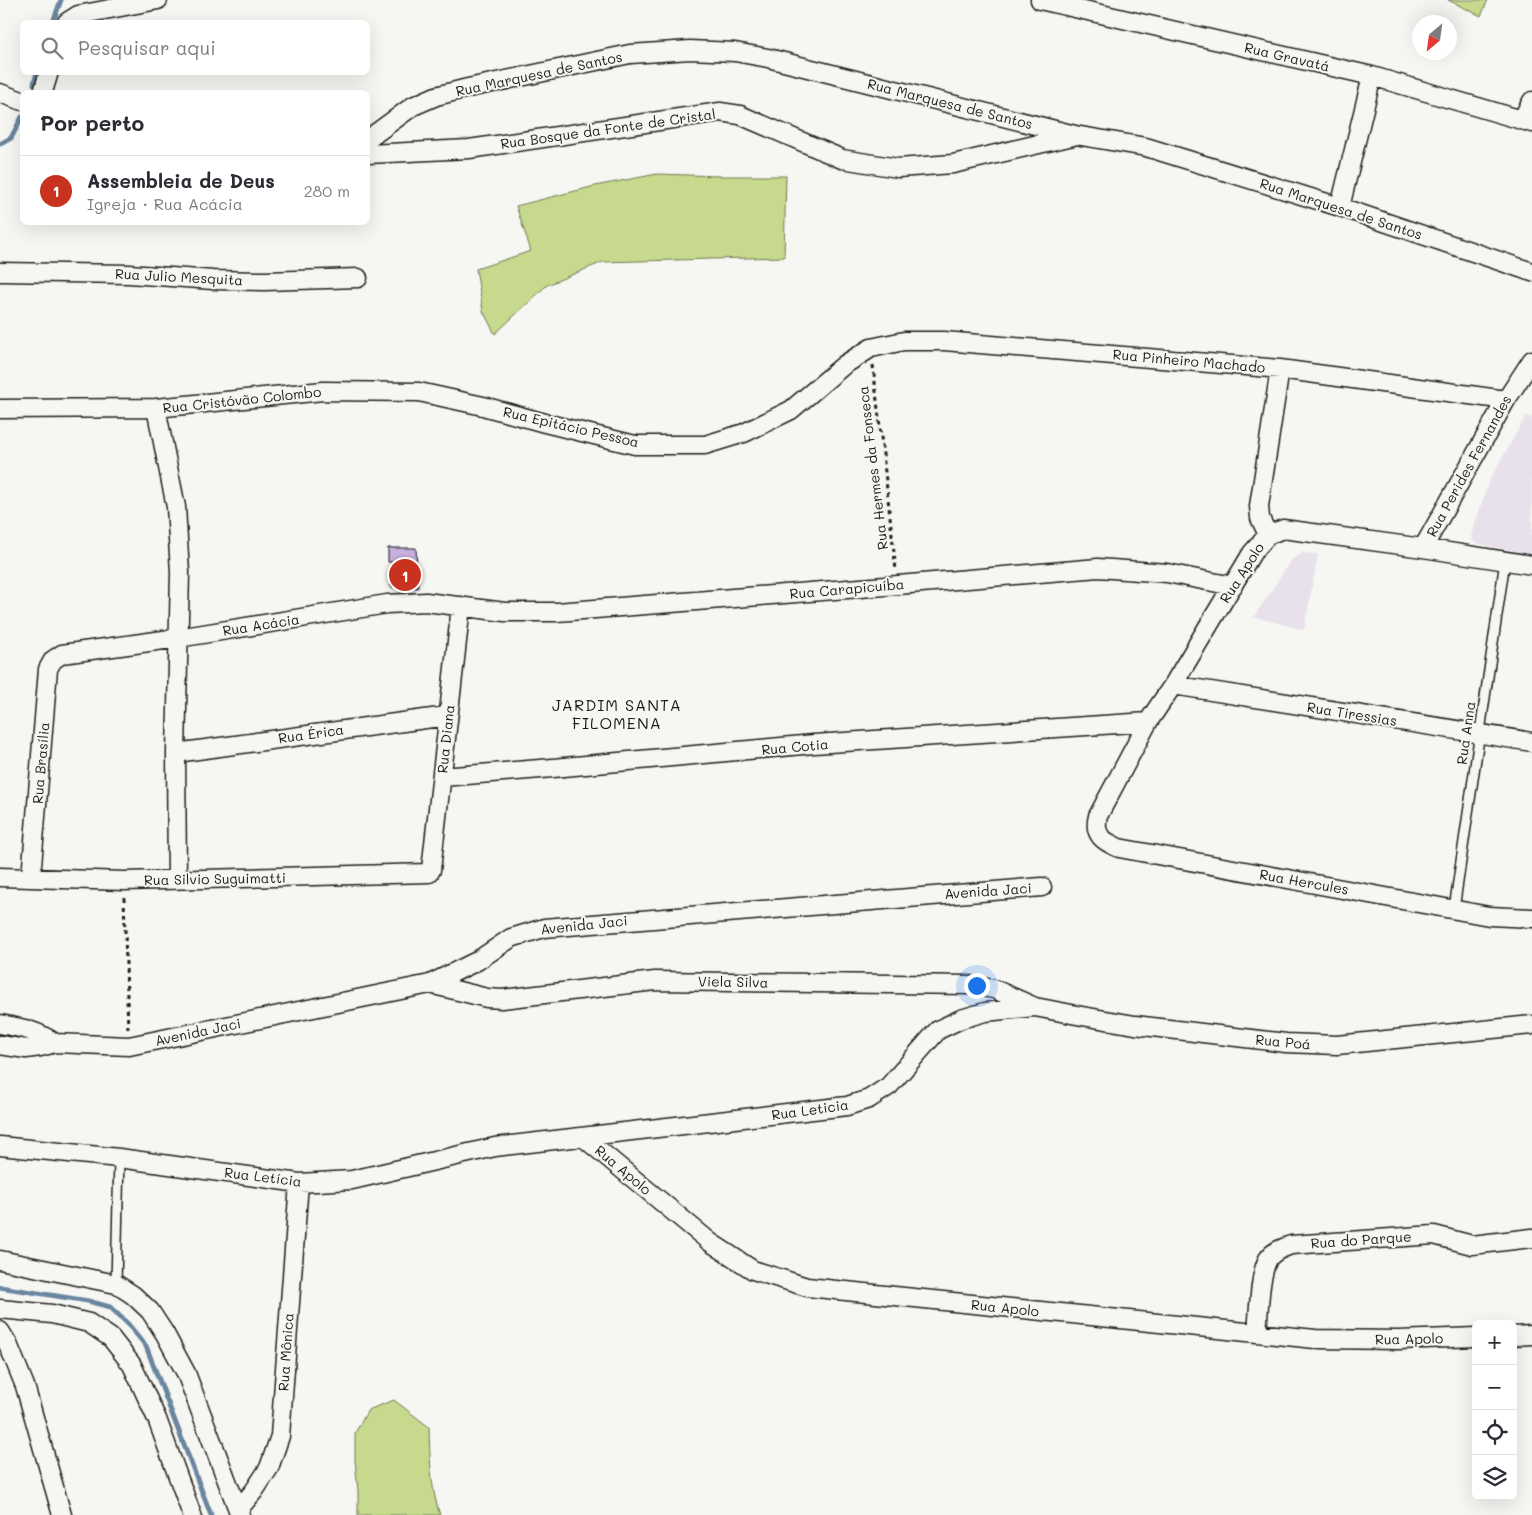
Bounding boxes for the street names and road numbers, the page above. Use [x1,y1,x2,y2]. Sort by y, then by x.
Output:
street label: Rua Gravatá [1243,37,1332,76]
street label: Rua Marquesa de Santos [454,47,624,100]
street label: Rua Marquesa de Santos [865,74,1035,133]
street label: Rua Bosque da Fonte de Cristal [499,104,717,153]
street label: Rua Marquesa de Santos [1258,173,1425,244]
street label: Rua Julio Mesquita [115,264,244,289]
street label: Rua Pinheiro Machado [1112,344,1266,377]
street label: Rua Cristóvão Colombo [162,382,322,417]
street label: Rua Hermes da Fonseca [853,385,892,551]
street label: Rua Perides Fernandes [1422,391,1515,540]
street label: Rua Epitácio Pessoa [501,402,641,451]
street label: Rua Apolo [1215,539,1268,607]
street label: Rua Carapicuíba [789,574,905,603]
street label: Rua Acácia [221,609,301,640]
street label: Rua Tiressias [1306,697,1399,730]
street label: Rua Anna [1452,700,1479,766]
street label: Rua Diana [432,704,459,774]
street label: Rua Érica [277,719,345,748]
street label: Rua Brasília [27,721,54,805]
street label: Rua Cotia [761,734,829,759]
street label: Rua Hercules [1258,864,1350,899]
street label: Rua Silvio Suguimatti [144,868,286,889]
street label: Avenida Jaci [944,878,1032,903]
street label: Avenida Jaci [539,910,628,939]
street label: Viela Silva [698,971,768,992]
street label: Avenida Jaci [153,1013,243,1050]
street label: Rua Poá [1255,1030,1311,1053]
street label: Rua Leticia [770,1095,850,1124]
street label: Rua Apolo [591,1140,656,1199]
street label: Rua Letícia [223,1162,303,1191]
street label: Rua do Parque [1310,1226,1412,1253]
street label: Rua Apolo [970,1294,1040,1321]
street label: Rua Mônica [273,1312,298,1392]
street label: Rua Apolo [1375,1328,1443,1349]

